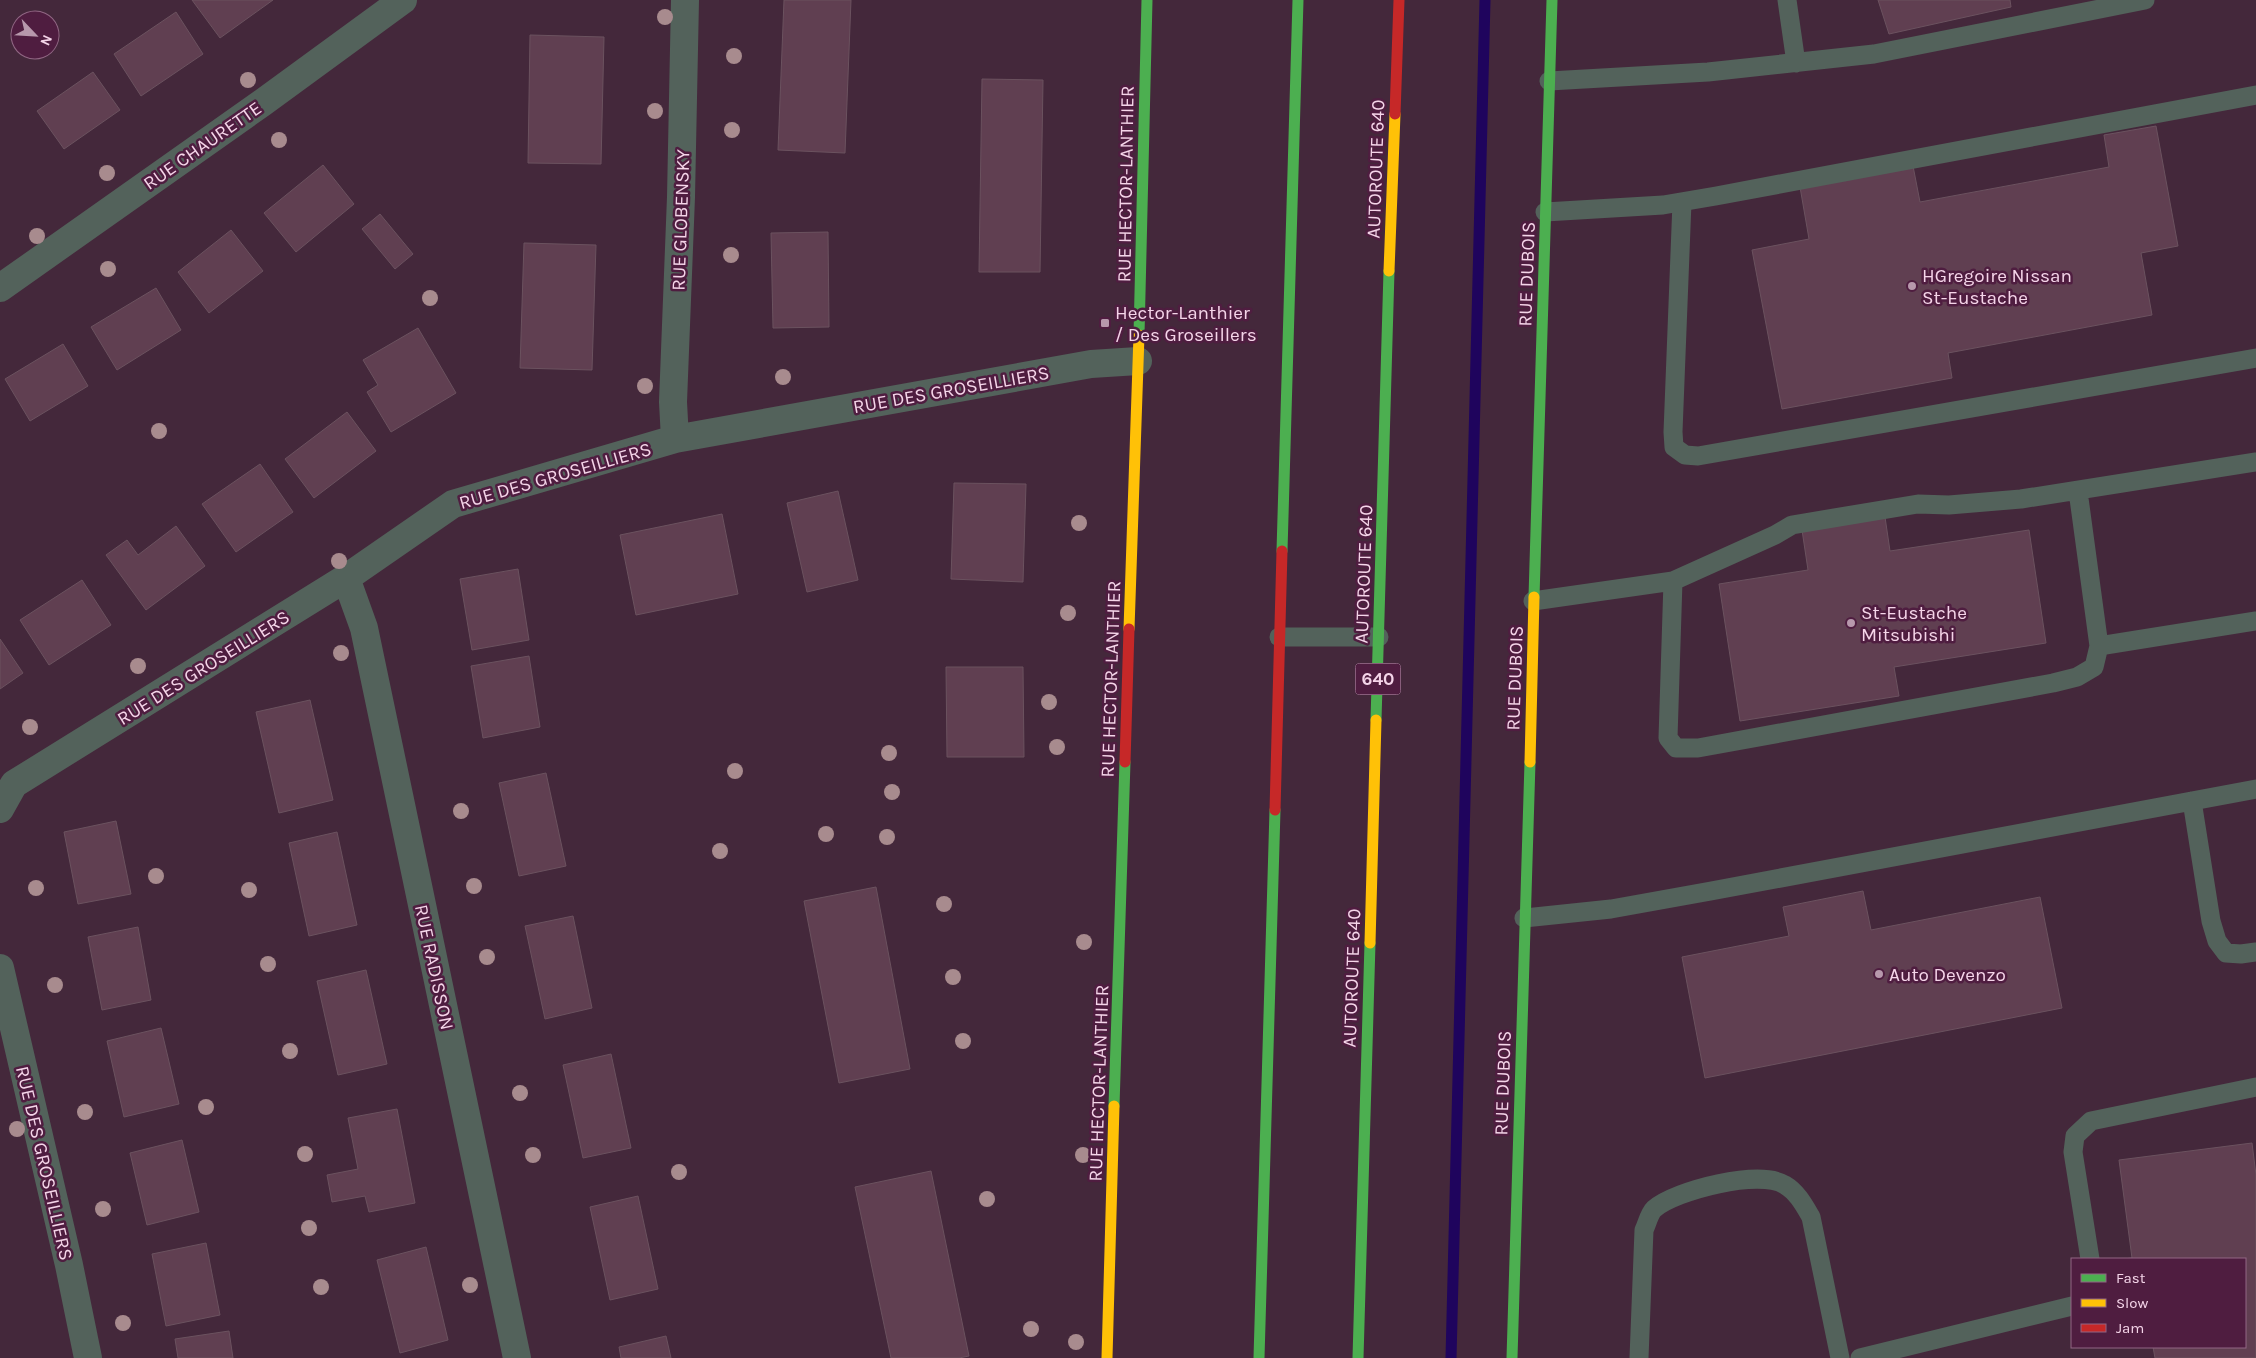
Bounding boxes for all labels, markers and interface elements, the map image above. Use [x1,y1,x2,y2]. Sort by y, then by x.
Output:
north arrow [10,10,60,60]
text: N [37,32,56,48]
street label: RUE HECTOR-LANTHIER [1113,85,1139,283]
street label: RUE CHAURETTE [139,97,266,195]
street label: AUTOROUTE 640 [1363,99,1389,239]
street label: RUE GLOBENSKY [668,148,694,291]
street label: RUE DUBOIS [1514,221,1540,327]
place label: HGregoire Nissan St-Eustache [1922,265,2072,309]
marker: HGregoire Nissan St-Eustache [1906,280,1918,292]
place label: Hector-Lanthier / Des Groseillers [1115,302,1257,346]
marker: Hector-Lanthier / Des Groseillers [1099,317,1111,329]
street label: RUE DES GROSEILLIERS [851,362,1051,418]
street label: RUE DES GROSEILLIERS [457,438,654,514]
street label: AUTOROUTE 640 [1351,504,1377,644]
street label: RUE HECTOR-LANTHIER [1097,580,1125,778]
place label: St-Eustache Mitsubishi [1861,602,1967,646]
street label: RUE DES GROSEILLIERS [113,606,294,730]
marker: St-Eustache Mitsubishi [1845,617,1857,629]
street label: RUE DUBOIS [1502,625,1528,731]
road number: 640 [1356,664,1400,694]
street label: RUE RADISSON [410,902,458,1032]
street label: AUTOROUTE 640 [1339,908,1365,1048]
place label: Auto Devenzo [1889,964,2006,986]
marker: Auto Devenzo [1873,968,1885,980]
street label: RUE HECTOR-LANTHIER [1085,984,1113,1182]
street label: RUE DUBOIS [1490,1030,1516,1136]
street label: RUE DES GROSEILLIERS [11,1064,77,1263]
legend [2071,1258,2246,1348]
text: Fast [2116,1269,2146,1287]
text: Slow [2116,1294,2148,1312]
text: Jam [2116,1319,2144,1337]

